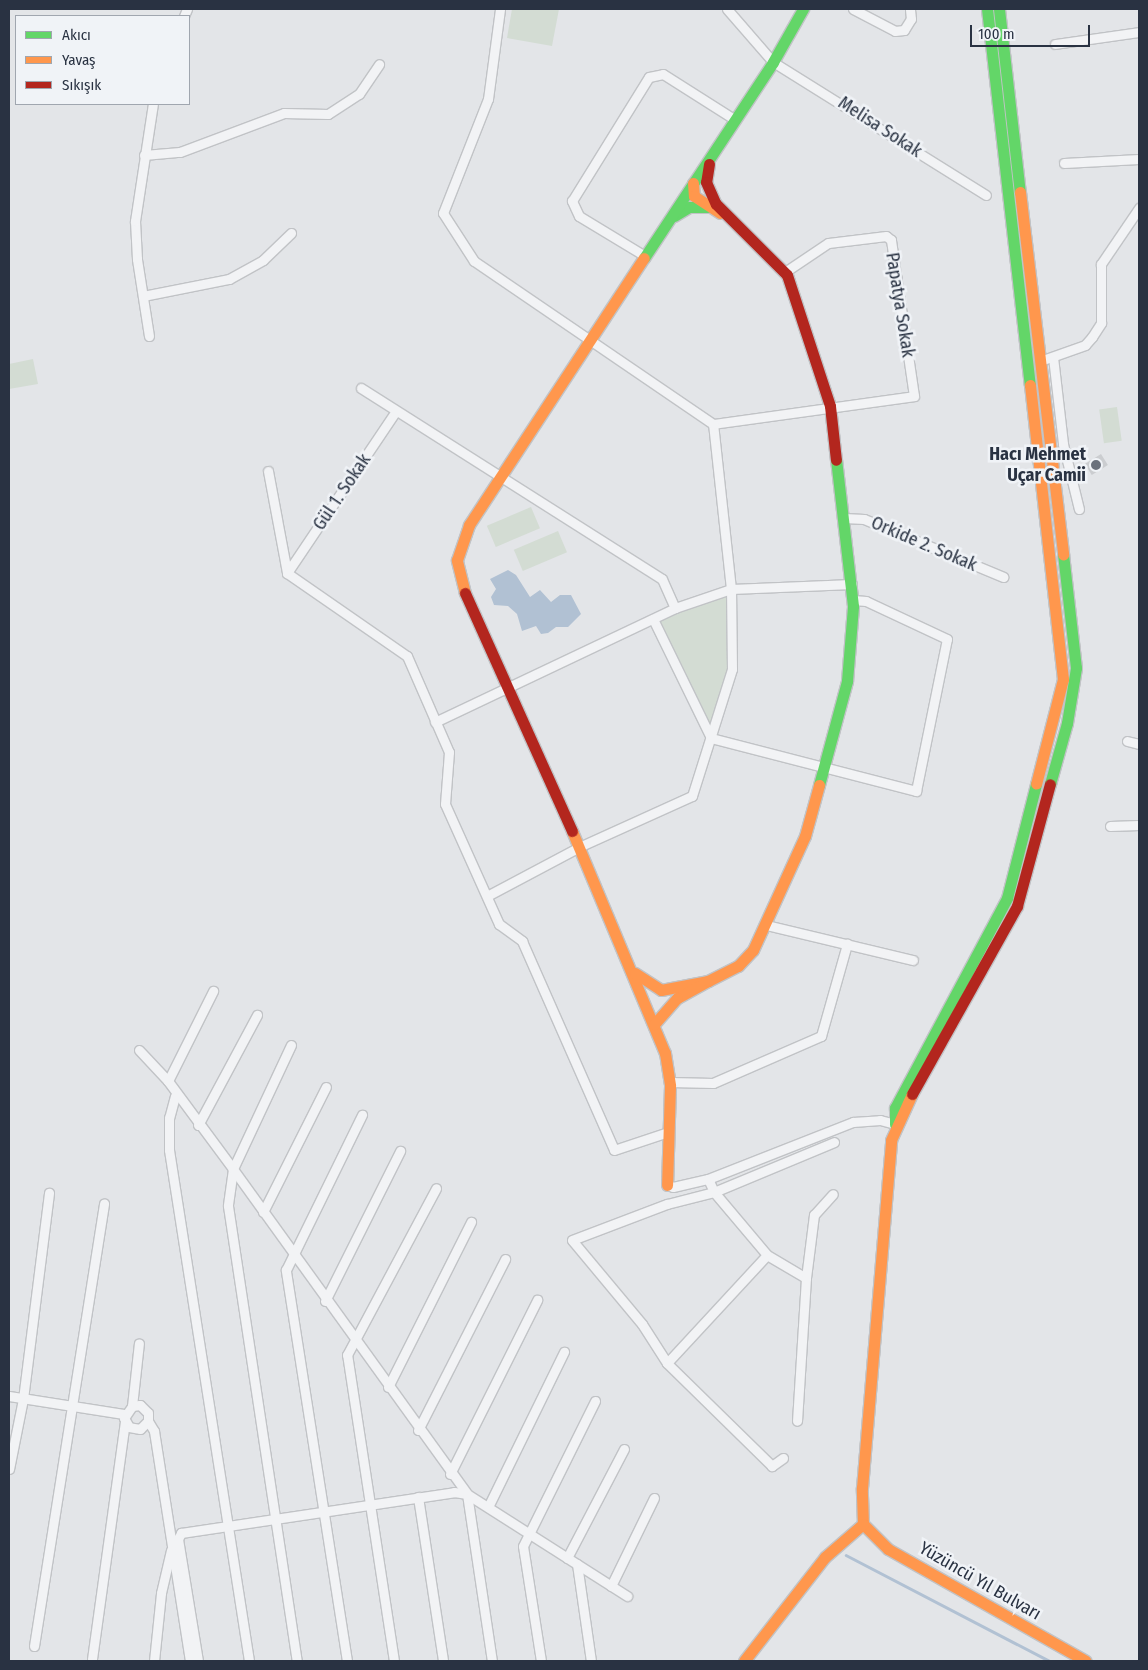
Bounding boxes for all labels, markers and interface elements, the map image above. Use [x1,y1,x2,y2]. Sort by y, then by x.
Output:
legend [15,15,190,105]
scale bar [973,15,1093,47]
text: 100 m [978,25,1015,43]
text: Akıcı [62,26,91,44]
text: Yavaş [62,51,96,69]
text: Sıkışık [62,76,101,94]
street label: Melisa Sokak [834,92,926,162]
street label: Papatya Sokak [881,251,919,359]
place label: Hacı Mehmet Uçar Camii [989,444,1086,486]
street label: Gül 1. Sokak [309,450,375,534]
marker: Hacı Mehmet Uçar Camii [1090,459,1102,471]
street label: Orkide 2. Sokak [868,512,980,576]
street label: Yüzüncü Yıl Bulvarı [915,1537,1045,1625]

